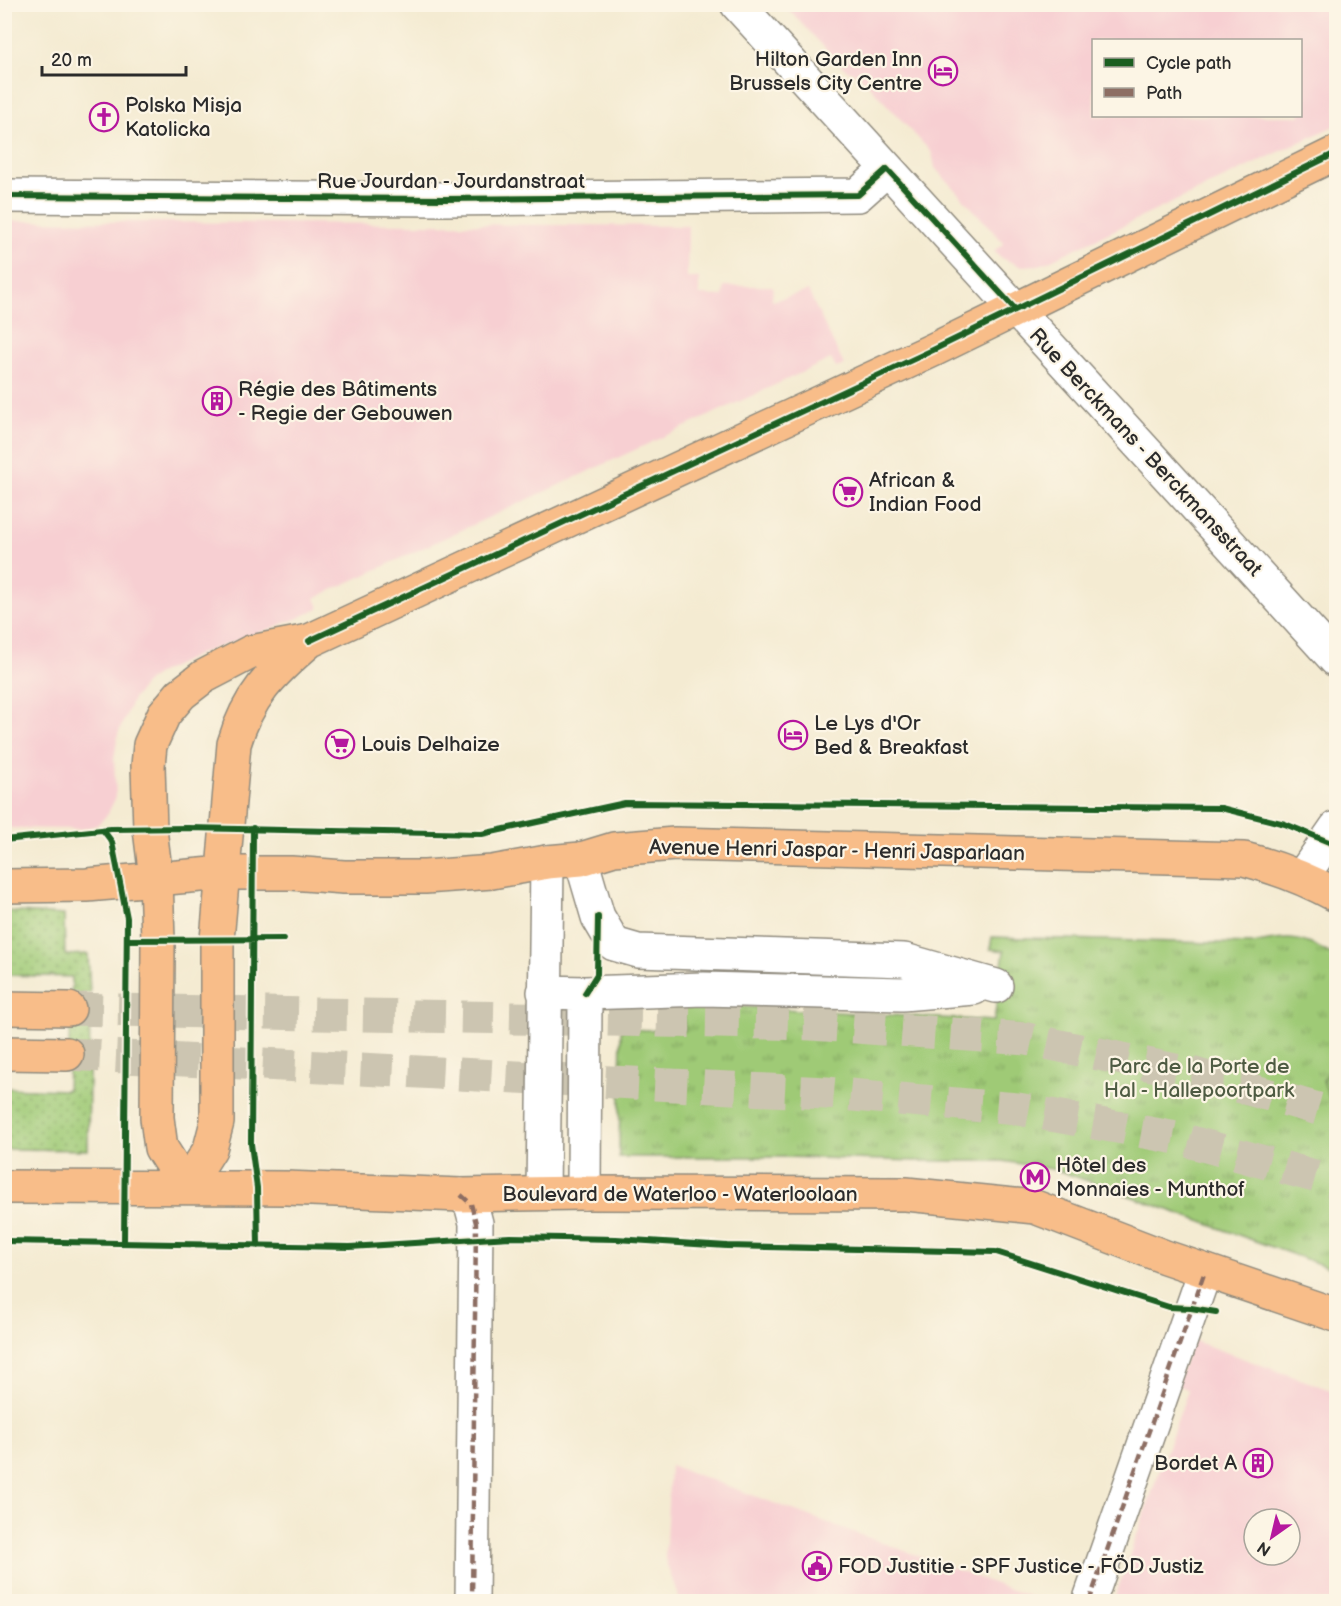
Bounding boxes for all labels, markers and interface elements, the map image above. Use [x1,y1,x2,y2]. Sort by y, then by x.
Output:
scale bar [42,39,186,77]
legend [1092,39,1302,117]
place label: Hilton Garden Inn Brussels City Centre [729,47,922,96]
text: 20 m [51,50,92,71]
text: Cycle path [1146,53,1232,74]
hotel icon: Hilton Garden Inn Brussels City Centre [927,55,959,87]
text: Path [1146,83,1182,104]
place label: Polska Misja Katolicka [125,93,242,142]
church icon: Polska Misja Katolicka [88,101,120,133]
street label: Rue Jourdan - Jourdanstraat [317,169,585,194]
street label: Rue Berckmans - Berckmansstraat [1024,323,1268,582]
place label: Régie des Bâtiments - Regie der Gebouwen [238,377,452,426]
building icon: Régie des Bâtiments - Regie der Gebouwen [201,385,233,417]
place label: African & Indian Food [869,468,981,517]
supermarket icon: African & Indian Food [832,476,864,508]
place label: Le Lys d'Or Bed & Breakfast [814,711,969,760]
hotel icon: Le Lys d'Or Bed & Breakfast [777,719,809,751]
supermarket icon: Louis Delhaize [324,728,356,760]
place label: Louis Delhaize [361,732,500,757]
street label: Avenue Henri Jaspar - Henri Jasparlaan [649,835,1025,866]
park label: Parc de la Porte de Hal - Hallepoortpark [1104,1054,1295,1103]
place label: Hôtel des Monnaies - Munthof [1056,1153,1245,1202]
metro station icon: Hôtel des Monnaies - Munthof [1019,1161,1051,1193]
street label: Boulevard de Waterloo - Waterloolaan [502,1182,858,1207]
building icon: Bordet A [1242,1447,1274,1479]
place label: Bordet A [1154,1451,1237,1476]
north arrow [1242,1507,1302,1567]
text: N [1254,1537,1275,1559]
public building icon: FOD Justitie - SPF Justice - FÖD Justiz [801,1550,833,1582]
place label: FOD Justitie - SPF Justice - FÖD Justiz [838,1554,1204,1579]

